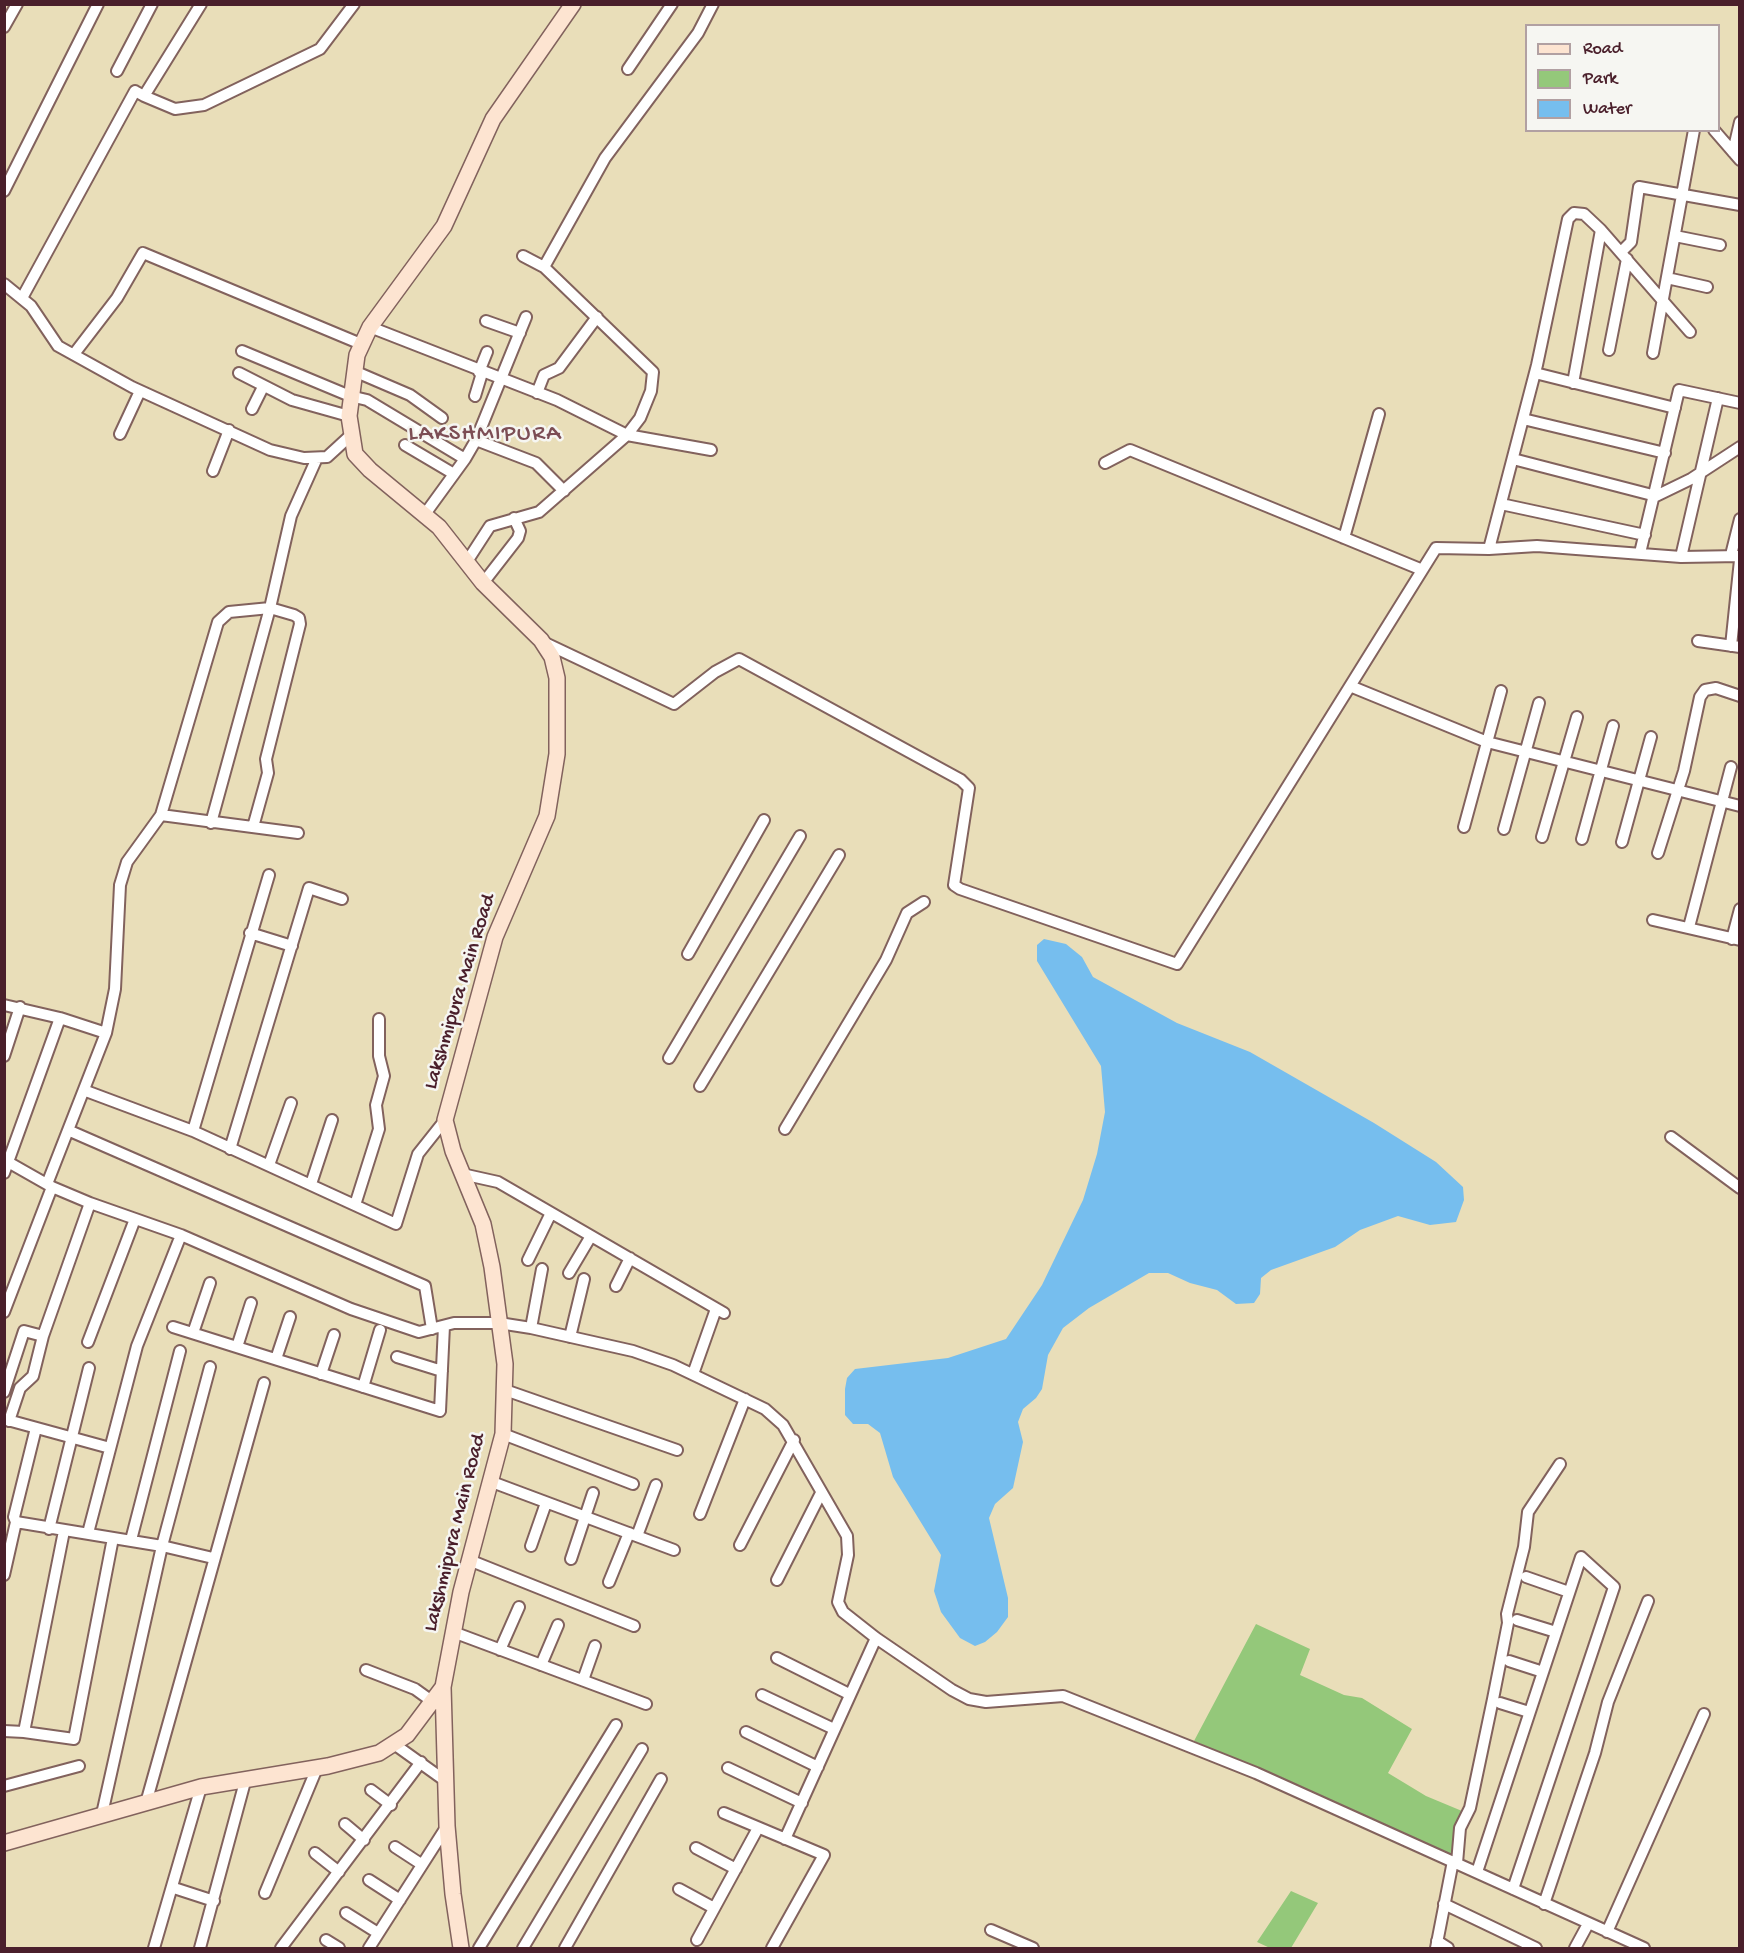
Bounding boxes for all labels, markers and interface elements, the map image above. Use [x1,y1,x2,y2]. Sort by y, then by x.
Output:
legend [1525,24,1720,132]
text: Road [1583,39,1622,60]
text: Park [1583,69,1617,90]
text: Water [1583,99,1631,120]
district label: LAKSHMIPURA [408,421,562,449]
street label: Lakshmipura Main Road [419,891,503,1093]
street label: Lakshmipura Main Road [419,1431,493,1635]

